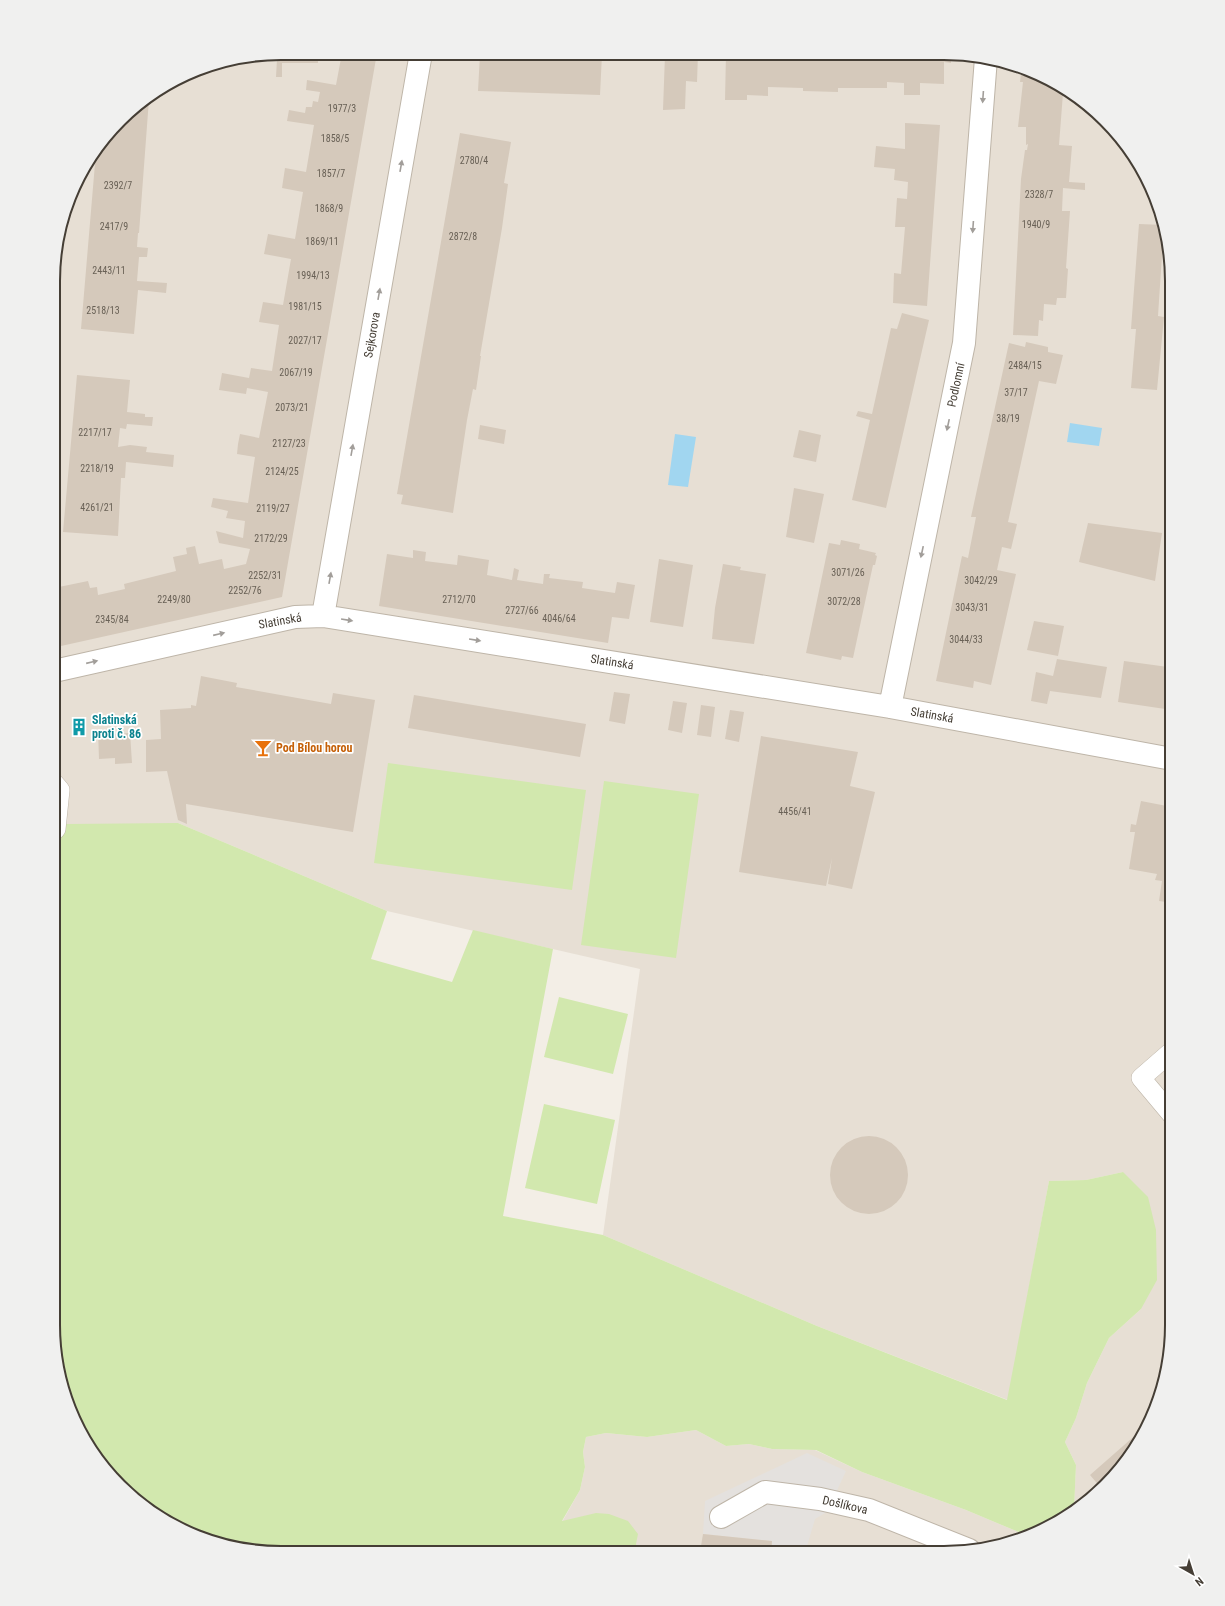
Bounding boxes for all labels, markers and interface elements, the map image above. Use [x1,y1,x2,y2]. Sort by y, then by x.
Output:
one-way arrow [980,91,987,103]
house number: 1977/3 [328,103,356,114]
house number: 1858/5 [321,133,349,144]
house number: 2780/4 [460,155,488,166]
one-way arrow [398,160,404,172]
house number: 1857/7 [317,168,345,179]
house number: 2392/7 [104,180,132,191]
house number: 2328/7 [1025,189,1053,200]
house number: 1868/9 [315,203,343,214]
house number: 1940/9 [1022,219,1050,230]
house number: 2417/9 [100,221,128,232]
one-way arrow [970,221,977,233]
house number: 2872/8 [449,231,477,242]
house number: 1869/11 [305,236,339,247]
house number: 2443/11 [92,265,126,276]
house number: 1994/13 [296,270,330,281]
one-way arrow [376,288,382,300]
house number: 1981/15 [288,301,322,312]
house number: 2518/13 [86,305,120,316]
street label: Sejkorova [361,311,383,359]
house number: 2027/17 [288,335,322,346]
street label: Podlomní [944,360,968,408]
house number: 2484/15 [1008,360,1042,371]
house number: 2067/19 [279,367,313,378]
house number: 37/17 [1004,387,1028,398]
house number: 2073/21 [275,402,309,413]
house number: 38/19 [996,413,1020,424]
one-way arrow [944,419,950,431]
house number: 2217/17 [78,427,112,438]
house number: 2127/23 [272,438,306,449]
one-way arrow [349,443,355,456]
house number: 2218/19 [80,463,114,474]
house number: 2124/25 [265,466,299,477]
house number: 4261/21 [80,502,114,513]
house number: 2119/27 [256,503,290,514]
house number: 2172/29 [254,533,288,544]
one-way arrow [918,546,924,558]
house number: 3071/26 [831,567,865,578]
house number: 2252/31 [248,570,282,581]
one-way arrow [327,572,333,584]
house number: 3042/29 [964,575,998,586]
house number: 2252/76 [228,585,262,596]
house number: 2249/80 [157,594,191,605]
house number: 2712/70 [442,594,476,605]
house number: 3072/28 [827,596,861,607]
house number: 3043/31 [955,602,989,613]
house number: 2727/66 [505,605,539,616]
street label: Slatinská [257,610,303,632]
house number: 4046/64 [542,613,576,624]
house number: 2345/84 [95,614,129,625]
one-way arrow [341,617,353,623]
one-way arrow [213,630,225,636]
house number: 3044/33 [949,634,983,645]
one-way arrow [469,638,481,644]
street label: Slatinská [589,652,635,672]
one-way arrow [86,659,98,665]
street label: Slatinská [909,704,955,726]
place label: Slatinská proti č. 86 [92,713,141,741]
building icon: Slatinská proti č. 86 [69,717,89,737]
bar icon: Pod Bílou horou [253,738,273,758]
place label: Pod Bílou horou [276,741,353,755]
house number: 4456/41 [778,806,812,817]
street label: Došlíkova [821,1493,869,1517]
north arrow [1173,1554,1213,1594]
text: N [1192,1574,1206,1589]

